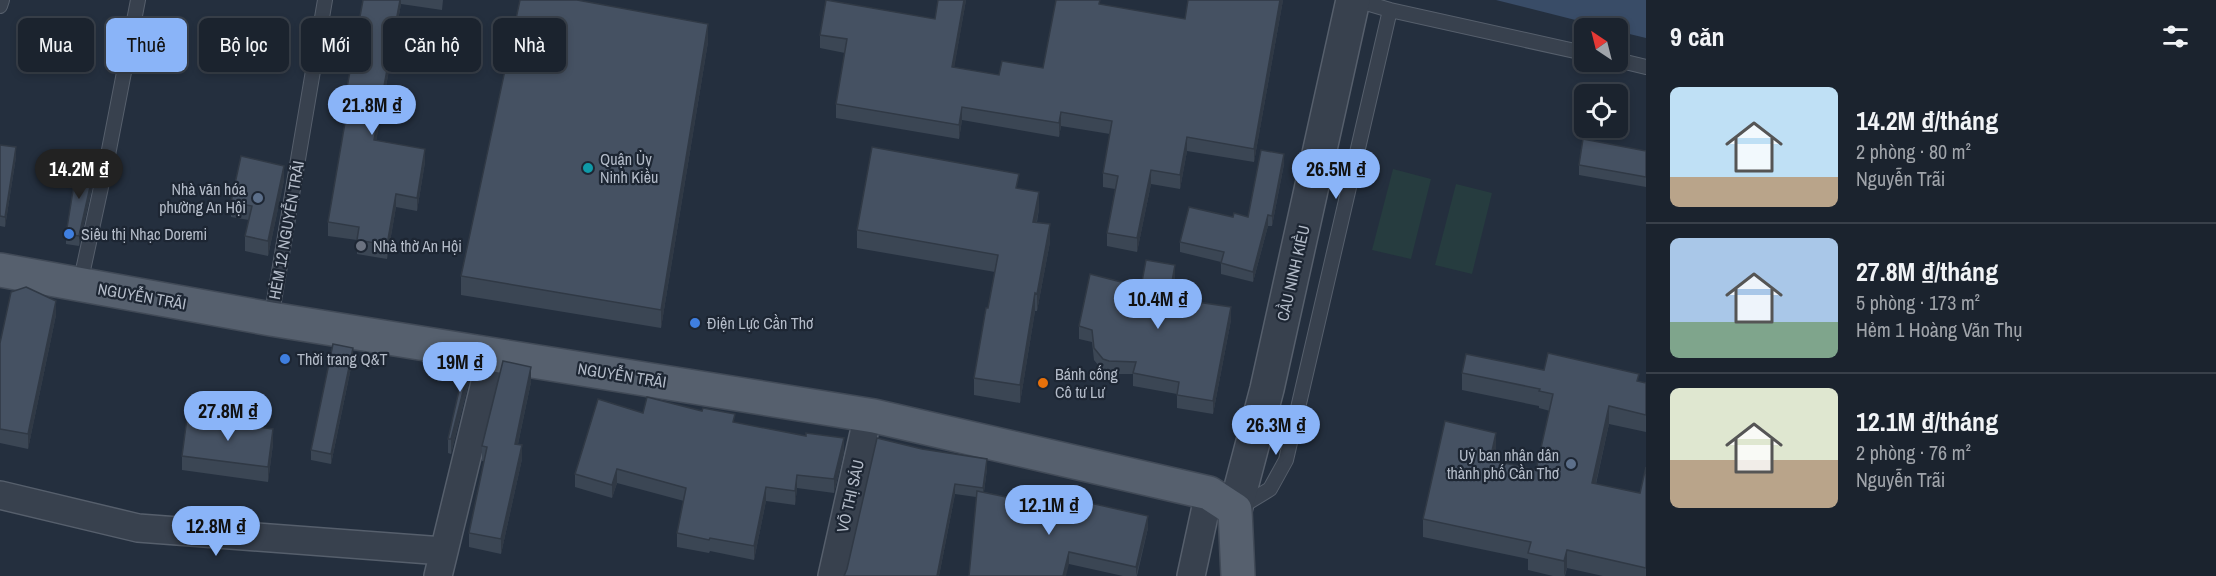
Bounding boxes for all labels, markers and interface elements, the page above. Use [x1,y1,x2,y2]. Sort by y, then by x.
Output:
chip: Mua [18,18,94,72]
chip: Thuê [106,18,187,72]
chip: Bộ lọc [199,18,289,72]
chip: Mới [301,18,371,72]
chip: Căn hộ [383,18,481,72]
chip: Nhà [493,18,566,72]
north arrow [1574,18,1628,72]
map controls [1574,18,1628,138]
text: 9 căn [1670,19,1725,54]
icon: filters [2159,20,2192,53]
button: locate [1574,84,1628,138]
pin: 21.8M ₫ [317,85,427,136]
text: 21.8M ₫ [342,91,402,118]
text: 14.2M ₫/tháng [1856,103,1998,138]
icon: home [1718,111,1790,183]
text: 2 phòng · 80 m² [1856,138,1971,165]
place label: Quận Ủy Ninh Kiều [600,148,658,188]
pin: 14.2M ₫ [24,149,134,200]
pin: 26.5M ₫ [1281,149,1391,200]
text: 14.2M ₫ [49,155,109,182]
text: 26.5M ₫ [1306,155,1366,182]
street label: HẺM 12 NGUYỄN TRÃI [263,159,309,301]
marker: Quận Ủy Ninh Kiều [581,161,595,175]
text: Nguyễn Trãi [1856,165,1945,192]
place label: Nhà văn hóa phường An Hội [159,178,247,218]
marker: Nhà văn hóa phường An Hội [251,191,265,205]
place label: Siêu thị Nhạc Doremi [81,223,207,245]
street label: CẦU NINH KIỀU [1271,223,1315,323]
marker: Siêu thị Nhạc Doremi [62,227,76,241]
place label: Nhà thờ An Hội [373,235,462,257]
marker: Nhà thờ An Hội [354,239,368,253]
text: 27.8M ₫/tháng [1856,254,1998,289]
icon: home [1718,262,1790,334]
street label: NGUYỄN TRÃI [96,277,188,315]
pin: 10.4M ₫ [1103,279,1213,330]
text: 10.4M ₫ [1128,285,1188,312]
text: 5 phòng · 173 m² [1856,289,1980,316]
place label: Điện Lực Cần Thơ [707,312,813,334]
marker: Điện Lực Cần Thơ [688,316,702,330]
text: Hẻm 1 Hoàng Văn Thụ [1856,316,2022,343]
pin: 19M ₫ [418,342,502,393]
place label: Thời trang Q&T [297,348,387,370]
text: 19M ₫ [437,348,483,375]
marker: Thời trang Q&T [278,352,292,366]
street label: NGUYỄN TRÃI [576,357,668,393]
place label: Bánh cống Cô tư Lư [1055,363,1118,403]
marker: Bánh cống Cô tư Lư [1036,376,1050,390]
pin: 27.8M ₫ [173,391,283,442]
text: 27.8M ₫ [198,397,258,424]
text: 12.1M ₫/tháng [1856,404,1998,439]
pin: 26.3M ₫ [1221,405,1331,456]
text: 26.3M ₫ [1246,411,1306,438]
icon: home [1718,412,1790,484]
text: 2 phòng · 76 m² [1856,439,1971,466]
place label: Uỷ ban nhân dân thành phố Cần Thơ [1447,444,1559,484]
street label: VÕ THỊ SÁU [831,457,869,535]
marker: Uỷ ban nhân dân thành phố Cần Thơ [1564,457,1578,471]
text: Nguyễn Trãi [1856,466,1945,493]
pin: 12.1M ₫ [994,485,1104,536]
text: 12.1M ₫ [1019,491,1079,518]
pin: 12.8M ₫ [161,506,271,557]
text: 12.8M ₫ [186,512,246,539]

